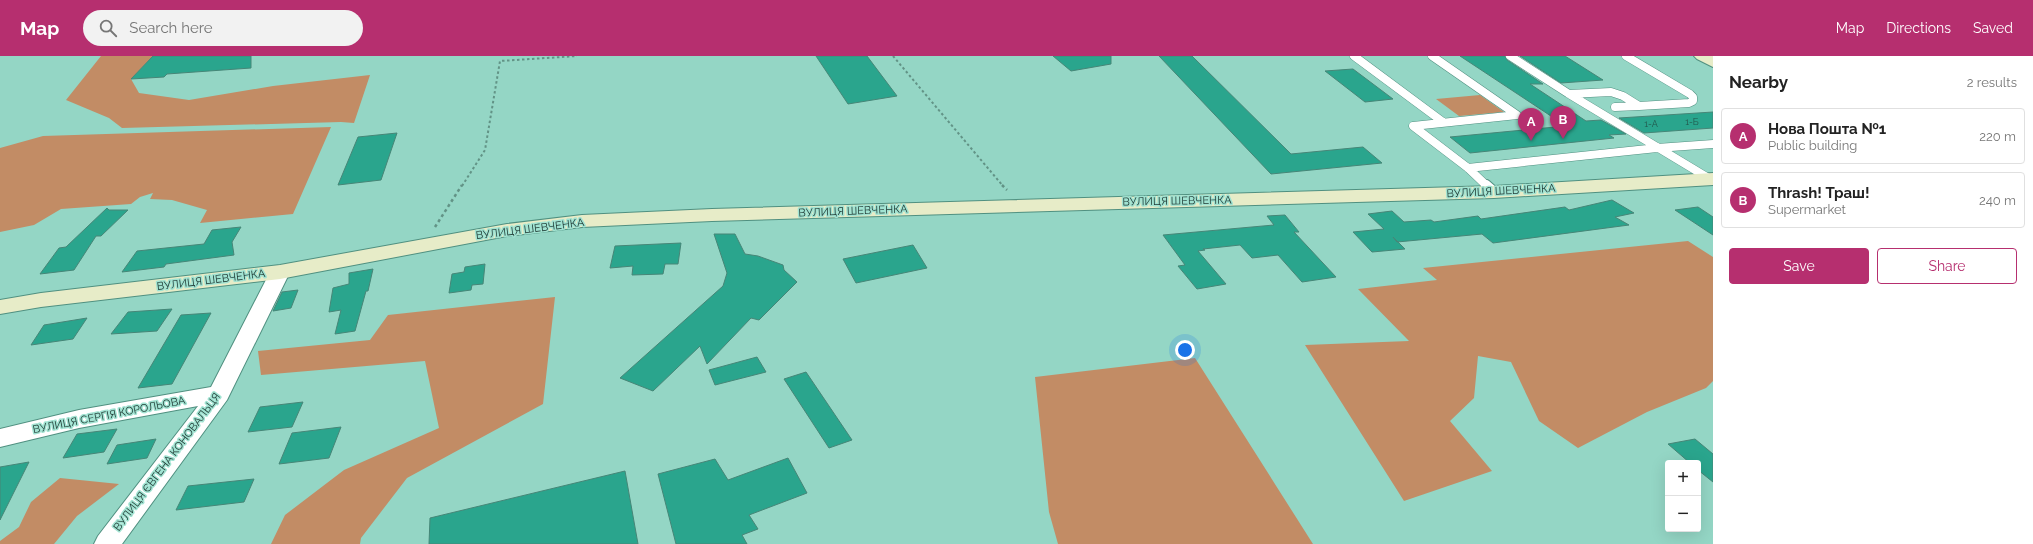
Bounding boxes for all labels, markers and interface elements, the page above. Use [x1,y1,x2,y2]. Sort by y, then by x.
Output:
search box [83,10,363,46]
text: Map [20,17,59,39]
icon: search [97,17,119,39]
text: Search here [129,19,213,37]
text: Map [1836,20,1864,36]
text: Directions [1886,20,1951,36]
text: Saved [1973,20,2013,36]
text: Nearby [1729,72,1788,92]
text: 2 results [1967,75,2017,90]
pin: B [1550,106,1576,139]
pin: A [1518,108,1544,141]
house number: 1-Б [1685,117,1699,127]
house number: 1-А [1644,119,1658,129]
text: Нова Пошта №1 [1768,120,1886,138]
text: A [1739,129,1747,144]
text: 220 m [1979,129,2016,144]
text: Public building [1768,138,1857,153]
street label: ВУЛИЦЯ ШЕВЧЕНКА [1446,182,1556,200]
text: Thrash! Траш! [1768,184,1870,202]
text: B [1739,193,1747,208]
text: 240 m [1979,193,2016,208]
street label: ВУЛИЦЯ ШЕВЧЕНКА [1122,194,1232,208]
text: Supermarket [1768,202,1846,217]
street label: ВУЛИЦЯ ШЕВЧЕНКА [798,203,908,219]
street label: ВУЛИЦЯ ШЕВЧЕНКА [475,216,586,242]
button: Save [1729,248,1869,284]
button: Share [1877,248,2017,284]
street label: ВУЛИЦЯ ШЕВЧЕНКА [156,267,267,293]
your location [1175,340,1195,360]
street label: ВУЛИЦЯ ЄВГЕНА КОНОВАЛЬЦЯ [111,390,223,534]
street label: ВУЛИЦЯ СЕРГІЯ КОРОЛЬОВА [32,394,187,436]
map controls [1665,460,1701,532]
button: + [1665,460,1701,496]
button: − [1665,496,1701,532]

